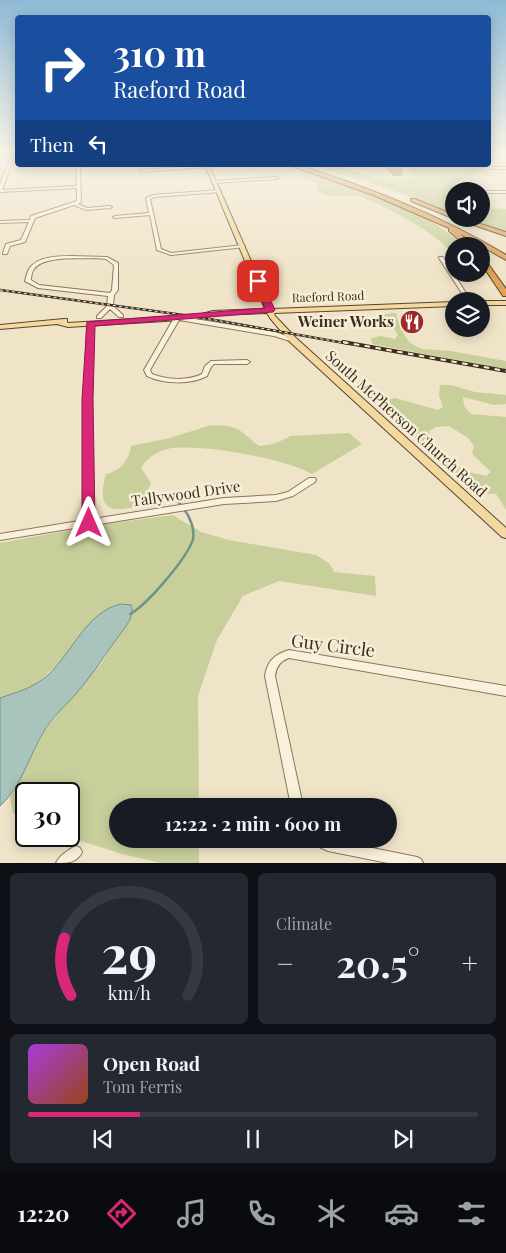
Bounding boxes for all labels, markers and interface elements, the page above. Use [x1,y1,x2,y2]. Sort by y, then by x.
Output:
text: 310 m [113,29,206,76]
icon: right [30,35,95,100]
text: Raeford Road [113,74,246,104]
icon: left [84,130,112,158]
text: Then [30,131,74,157]
map controls [445,182,490,337]
button: sound [445,182,490,227]
button: search [445,237,490,282]
pin [237,260,279,302]
icon: arrive [244,267,272,295]
street label: Raeford Road [291,287,365,305]
button: layers [445,292,490,337]
restaurant icon: Weiner Works [399,309,425,335]
place label: Weiner Works [297,311,394,331]
street label: South McPherson Church Road [322,345,492,501]
street label: Tallywood Drive [130,475,242,511]
position arrow [62,496,114,548]
street label: Guy Circle [290,628,376,662]
speed limit sign: 30 [15,782,80,847]
text: 12:22 · 2 min · 600 m [165,810,341,836]
text: Climate [276,913,332,934]
text: 29 [101,918,157,987]
text: 20.5° [336,937,419,988]
text: − [276,944,294,981]
text: + [462,944,478,981]
text: km/h [108,981,151,1004]
text: Open Road [103,1050,200,1076]
text: Tom Ferris [103,1076,182,1097]
icon: previous [89,1125,117,1153]
icon: pause [239,1125,267,1153]
icon: next [389,1125,417,1153]
icon: directions [104,1196,139,1231]
icon: music [174,1196,209,1231]
icon: phone [244,1196,279,1231]
icon: climate [314,1196,349,1231]
icon: car [384,1196,419,1231]
icon: filters [454,1196,489,1231]
text: 12:20 [17,1198,69,1228]

